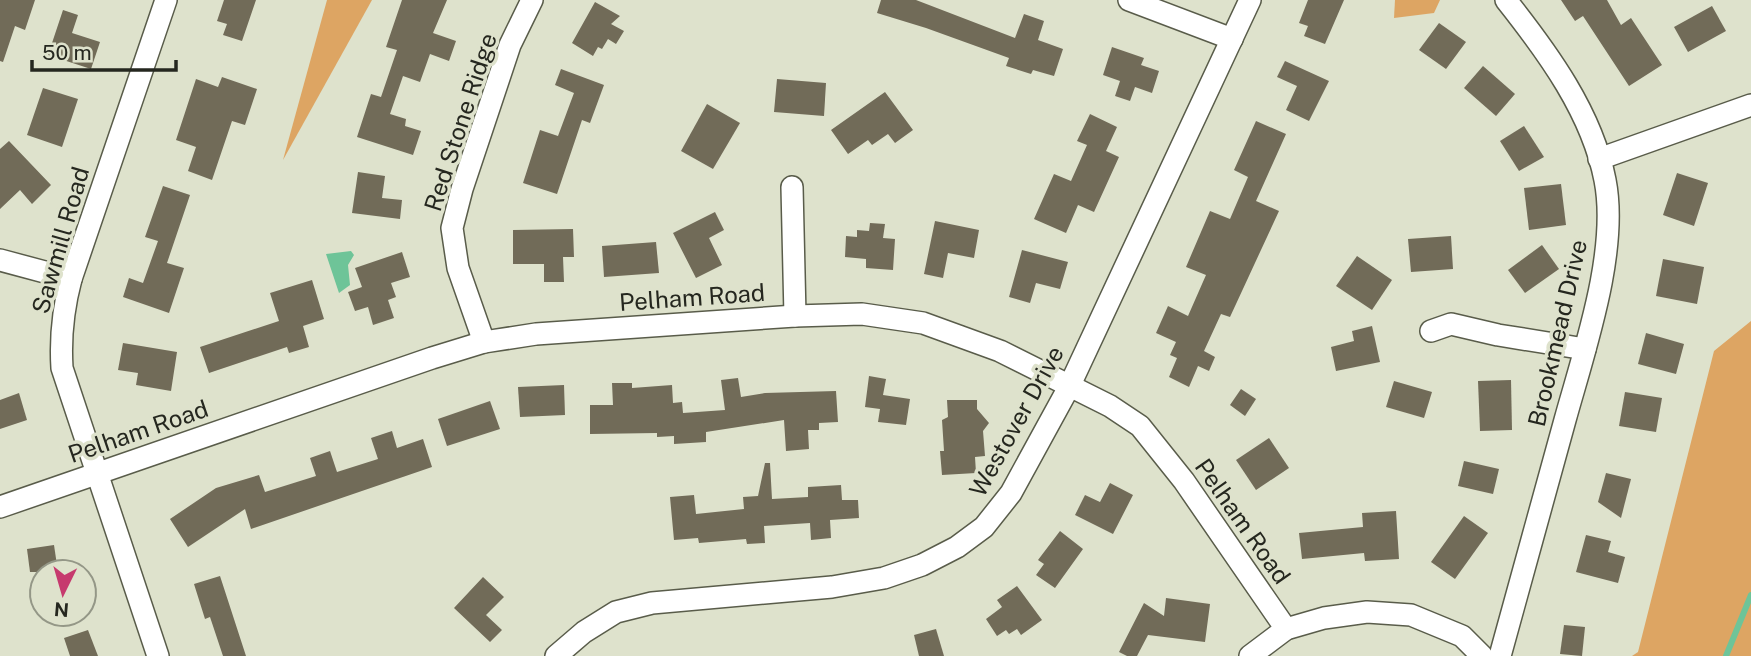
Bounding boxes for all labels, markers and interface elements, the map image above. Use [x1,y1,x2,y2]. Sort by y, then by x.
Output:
scale bar [32,28,175,72]
street label: Red Stone Ridge [418,30,502,214]
text: 50 m [42,40,92,65]
street label: Sawmill Road [26,163,94,317]
street label: Brookmead Drive [1522,237,1592,429]
street label: Pelham Road [618,278,766,316]
street label: Westover Drive [963,341,1069,501]
street label: Pelham Road [64,394,212,468]
street label: Pelham Road [1190,453,1296,589]
north arrow [28,558,98,628]
text: N [53,598,70,622]

